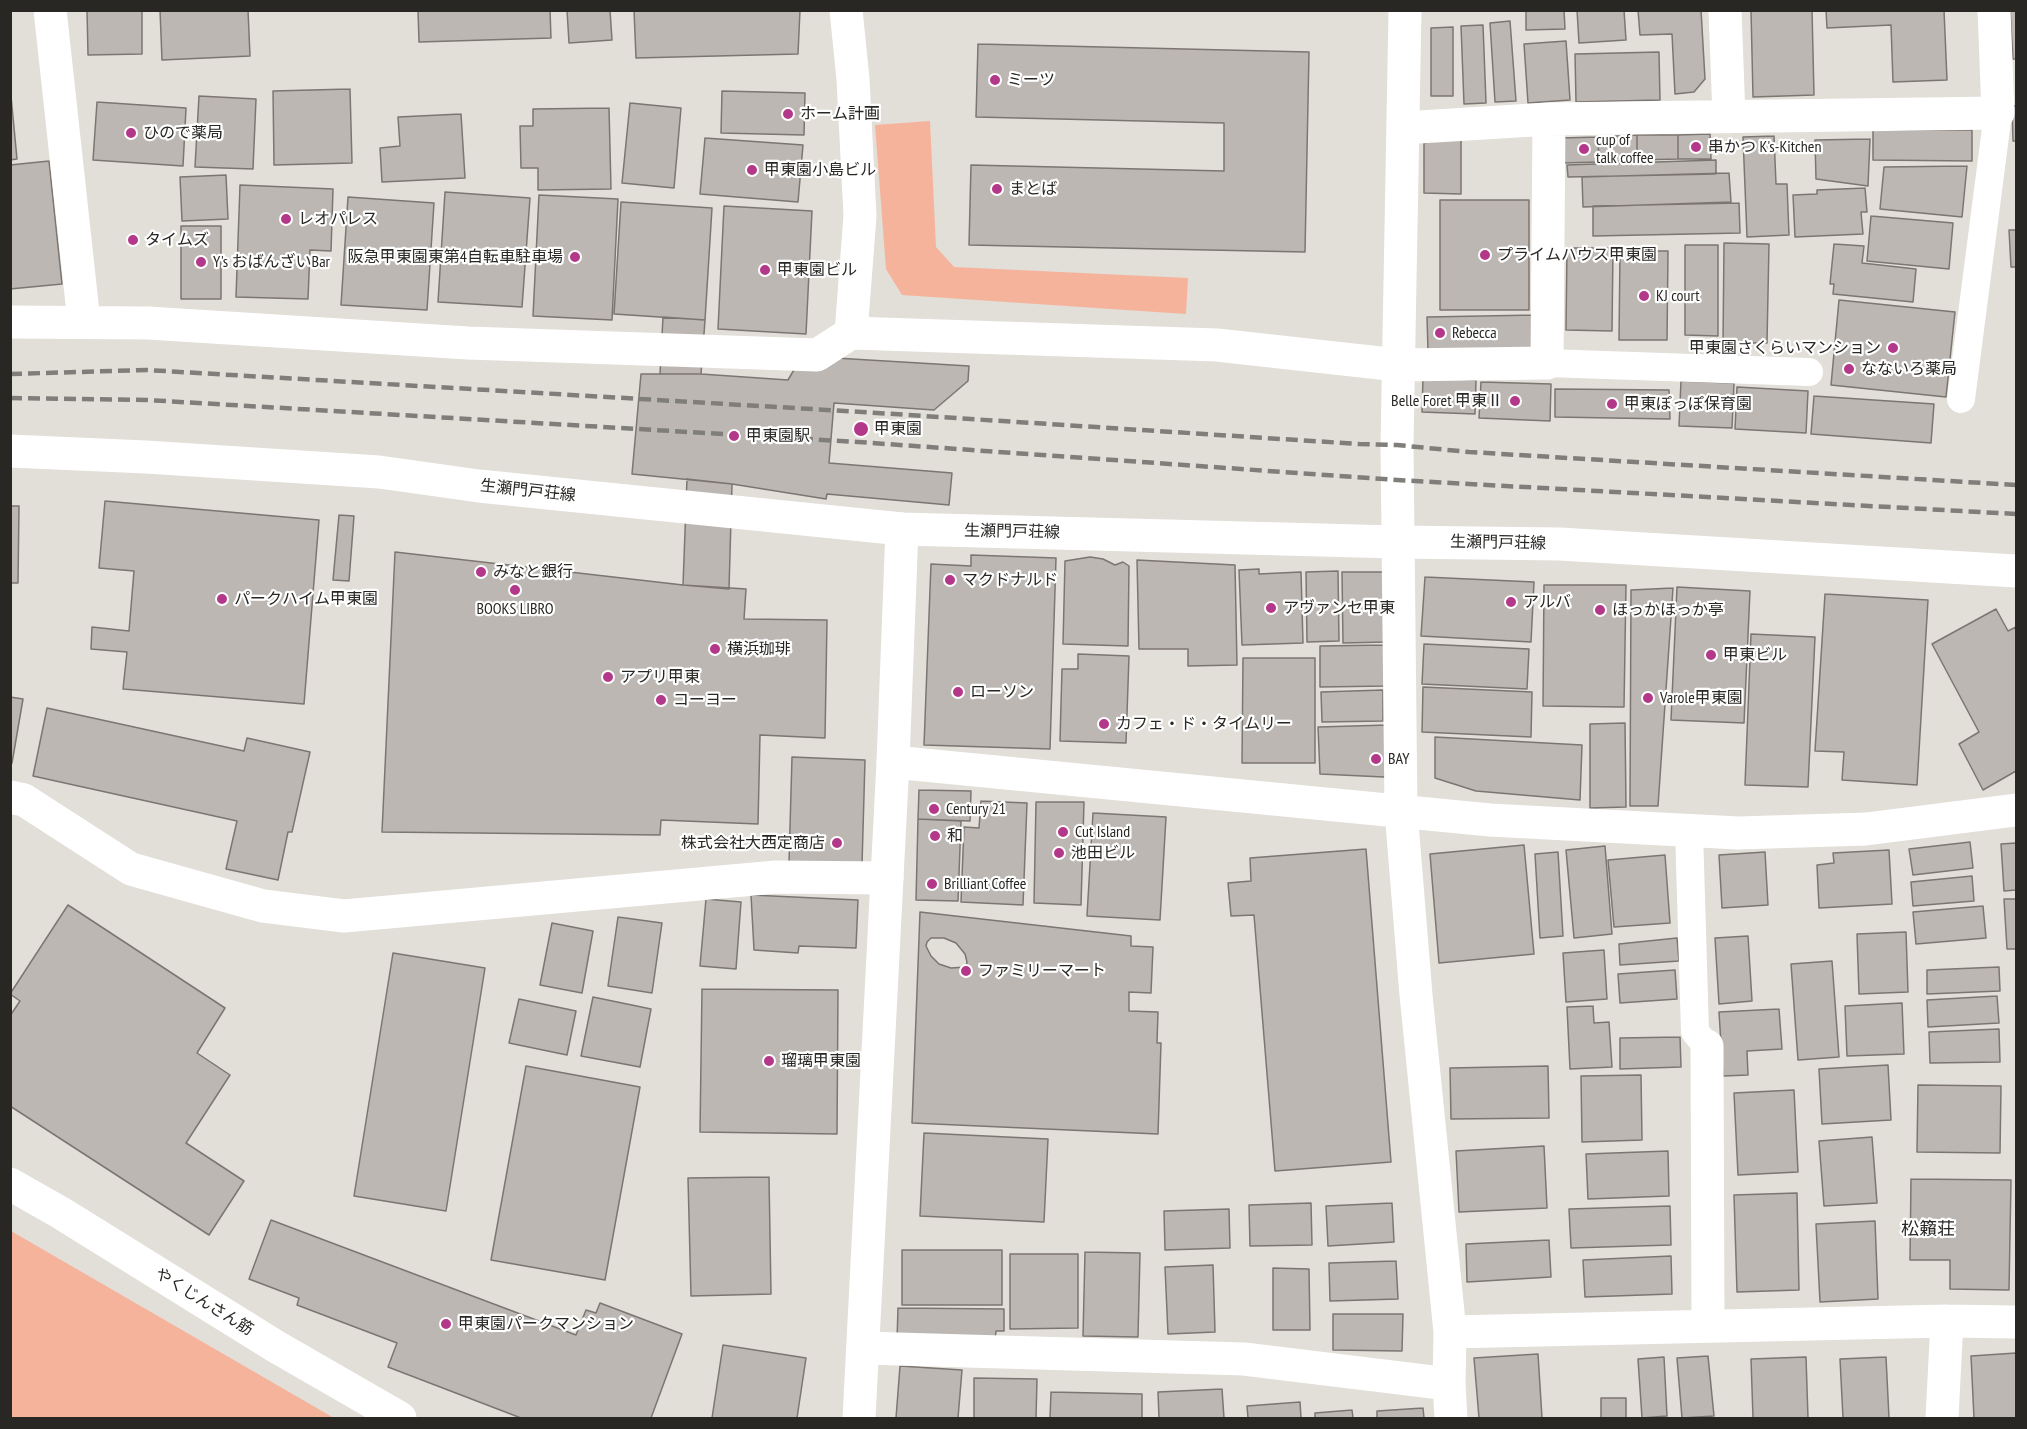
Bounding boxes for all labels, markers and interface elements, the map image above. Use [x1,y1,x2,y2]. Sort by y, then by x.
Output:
place label: ミーツ [1007,70,1055,90]
marker: ミーツ [988,73,1002,87]
place label: ホーム計画 [800,104,880,124]
marker: ホーム計画 [781,107,795,121]
place label: ひので薬局 [143,123,223,143]
marker: ひので薬局 [124,126,138,140]
place label: cup of talk coffee [1596,130,1653,168]
place label: 串かつ K's-Kitchen [1708,137,1821,157]
marker: 串かつ K's-Kitchen [1689,140,1703,154]
marker: cup of talk coffee [1577,142,1591,156]
place label: 甲東園小島ビル [764,160,876,180]
marker: 甲東園小島ビル [745,163,759,177]
place label: まとば [1009,179,1057,199]
marker: まとば [990,182,1004,196]
place label: レオパレス [298,209,378,229]
marker: レオパレス [279,212,293,226]
place label: タイムズ [145,230,209,250]
marker: タイムズ [126,233,140,247]
place label: プライムハウス甲東園 [1497,245,1657,265]
place label: 阪急甲東園東第4自転車駐車場 [348,247,563,267]
marker: プライムハウス甲東園 [1478,248,1492,262]
marker: 阪急甲東園東第4自転車駐車場 [568,250,582,264]
place label: Y's おばんざいBar [213,252,330,272]
marker: Y's おばんざいBar [194,255,208,269]
place label: 甲東園ビル [777,260,857,280]
marker: 甲東園ビル [758,263,772,277]
place label: KJ court [1656,286,1700,306]
marker: KJ court [1637,289,1651,303]
place label: Rebecca [1452,323,1497,343]
marker: Rebecca [1433,326,1447,340]
place label: 甲東園さくらいマンション [1689,338,1881,358]
marker: 甲東園さくらいマンション [1886,341,1900,355]
place label: なないろ薬局 [1861,359,1957,379]
marker: なないろ薬局 [1842,362,1856,376]
place label: Belle Foret 甲東Ⅱ [1391,391,1503,411]
marker: Belle Foret 甲東Ⅱ [1508,394,1522,408]
place label: 甲東ぽっぽ保育園 [1624,394,1752,414]
marker: 甲東ぽっぽ保育園 [1605,397,1619,411]
place label: 甲東園 [874,419,922,439]
marker: 甲東園 [852,420,870,438]
place label: 甲東園駅 [746,426,810,446]
marker: 甲東園駅 [727,429,741,443]
street label: 生瀬門戸荘線 [479,476,577,506]
street label: 生瀬門戸荘線 [964,522,1060,542]
street label: 生瀬門戸荘線 [1450,533,1546,553]
place label: みなと銀行 [493,562,573,582]
marker: みなと銀行 [474,565,488,579]
place label: マクドナルド [962,570,1058,590]
marker: マクドナルド [943,573,957,587]
marker: BOOKS LIBRO [508,583,522,597]
place label: パークハイム甲東園 [234,589,378,609]
marker: パークハイム甲東園 [215,592,229,606]
place label: アルバ [1523,592,1571,612]
marker: アルバ [1504,595,1518,609]
place label: アヴァンセ甲東 [1283,598,1395,618]
place label: BOOKS LIBRO [476,599,554,619]
place label: ほっかほっか亭 [1612,600,1724,620]
marker: アヴァンセ甲東 [1264,601,1278,615]
marker: ほっかほっか亭 [1593,603,1607,617]
place label: 横浜珈琲 [727,639,791,659]
marker: 横浜珈琲 [708,642,722,656]
place label: 甲東ビル [1723,645,1787,665]
marker: 甲東ビル [1704,648,1718,662]
place label: アプリ甲東 [620,667,700,687]
marker: アプリ甲東 [601,670,615,684]
place label: ローソン [970,682,1034,702]
marker: ローソン [951,685,965,699]
place label: Varole甲東園 [1660,688,1743,708]
place label: コーヨー [673,690,737,710]
marker: Varole甲東園 [1641,691,1655,705]
marker: コーヨー [654,693,668,707]
place label: カフェ・ド・タイムリー [1116,714,1292,734]
marker: カフェ・ド・タイムリー [1097,717,1111,731]
place label: BAY [1388,749,1409,769]
marker: BAY [1369,752,1383,766]
place label: Century 21 [946,799,1006,819]
marker: Century 21 [927,802,941,816]
place label: Cut Island [1075,822,1130,842]
marker: Cut Island [1056,825,1070,839]
place label: 和 [947,826,963,846]
marker: 和 [928,829,942,843]
place label: 株式会社大西定商店 [681,833,825,853]
marker: 株式会社大西定商店 [830,836,844,850]
place label: 池田ビル [1071,843,1135,863]
marker: 池田ビル [1052,846,1066,860]
place label: Brilliant Coffee [944,874,1026,894]
marker: Brilliant Coffee [925,877,939,891]
place label: ファミリーマート [978,961,1106,981]
marker: ファミリーマート [959,964,973,978]
place label: 瑠璃甲東園 [781,1051,861,1071]
marker: 瑠璃甲東園 [762,1054,776,1068]
district label: 松籟荘 [1901,1219,1955,1241]
street label: やくじんさん筋 [151,1264,257,1340]
place label: 甲東園パークマンション [458,1314,634,1334]
marker: 甲東園パークマンション [439,1317,453,1331]

